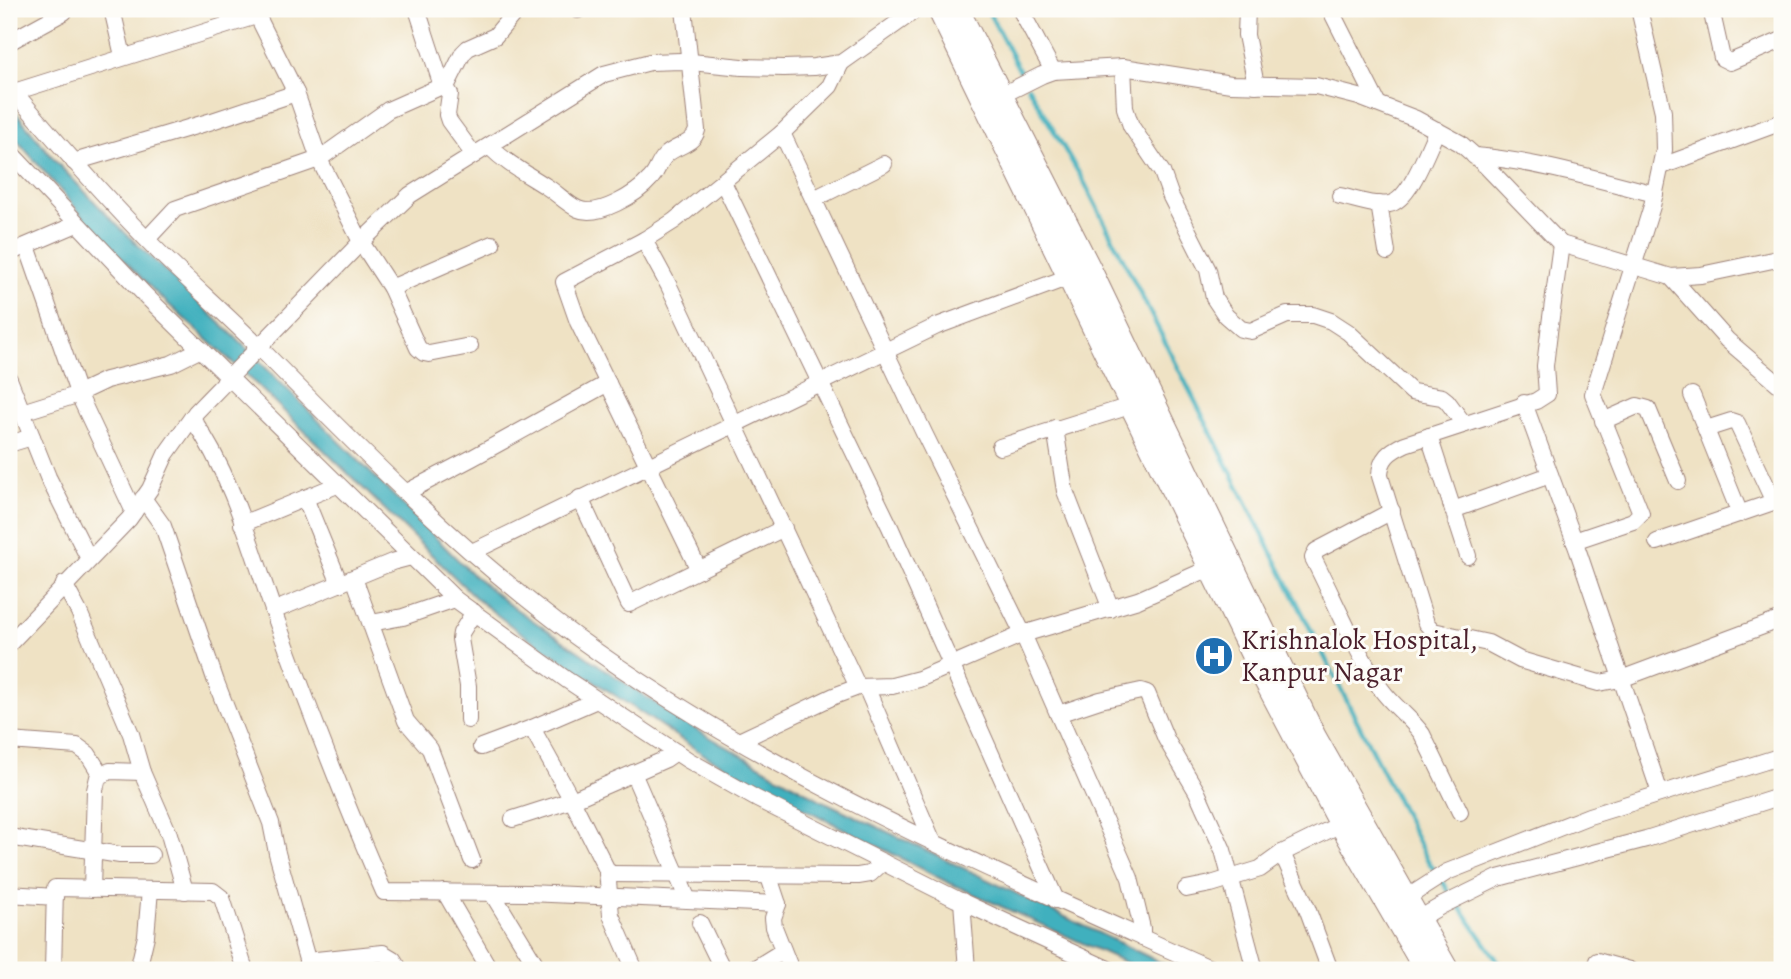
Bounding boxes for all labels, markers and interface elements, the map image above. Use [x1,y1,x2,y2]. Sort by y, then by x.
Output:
place label: Krishnalok Hospital, Kanpur Nagar [1241,621,1478,691]
hospital icon: Krishnalok Hospital, Kanpur Nagar [1193,635,1235,677]

